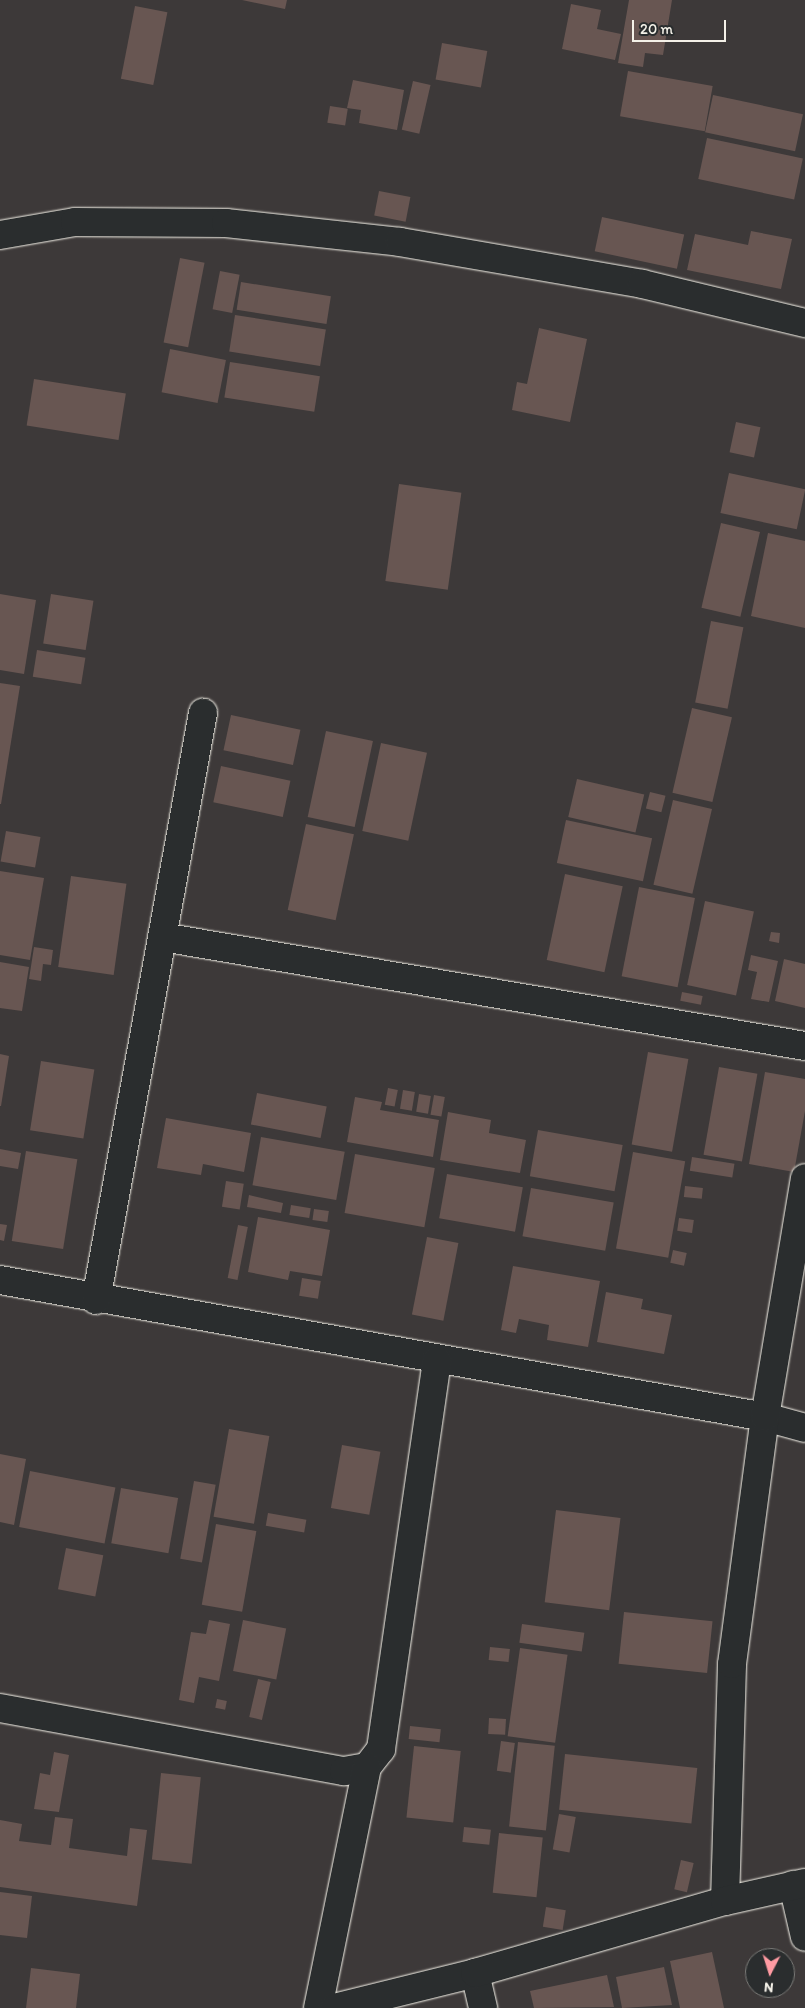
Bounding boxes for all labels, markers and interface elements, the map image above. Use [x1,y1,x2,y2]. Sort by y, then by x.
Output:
scale bar [635,10,729,42]
text: 20 m [640,20,673,38]
north arrow [745,1948,795,1998]
text: N [763,1979,774,1996]

